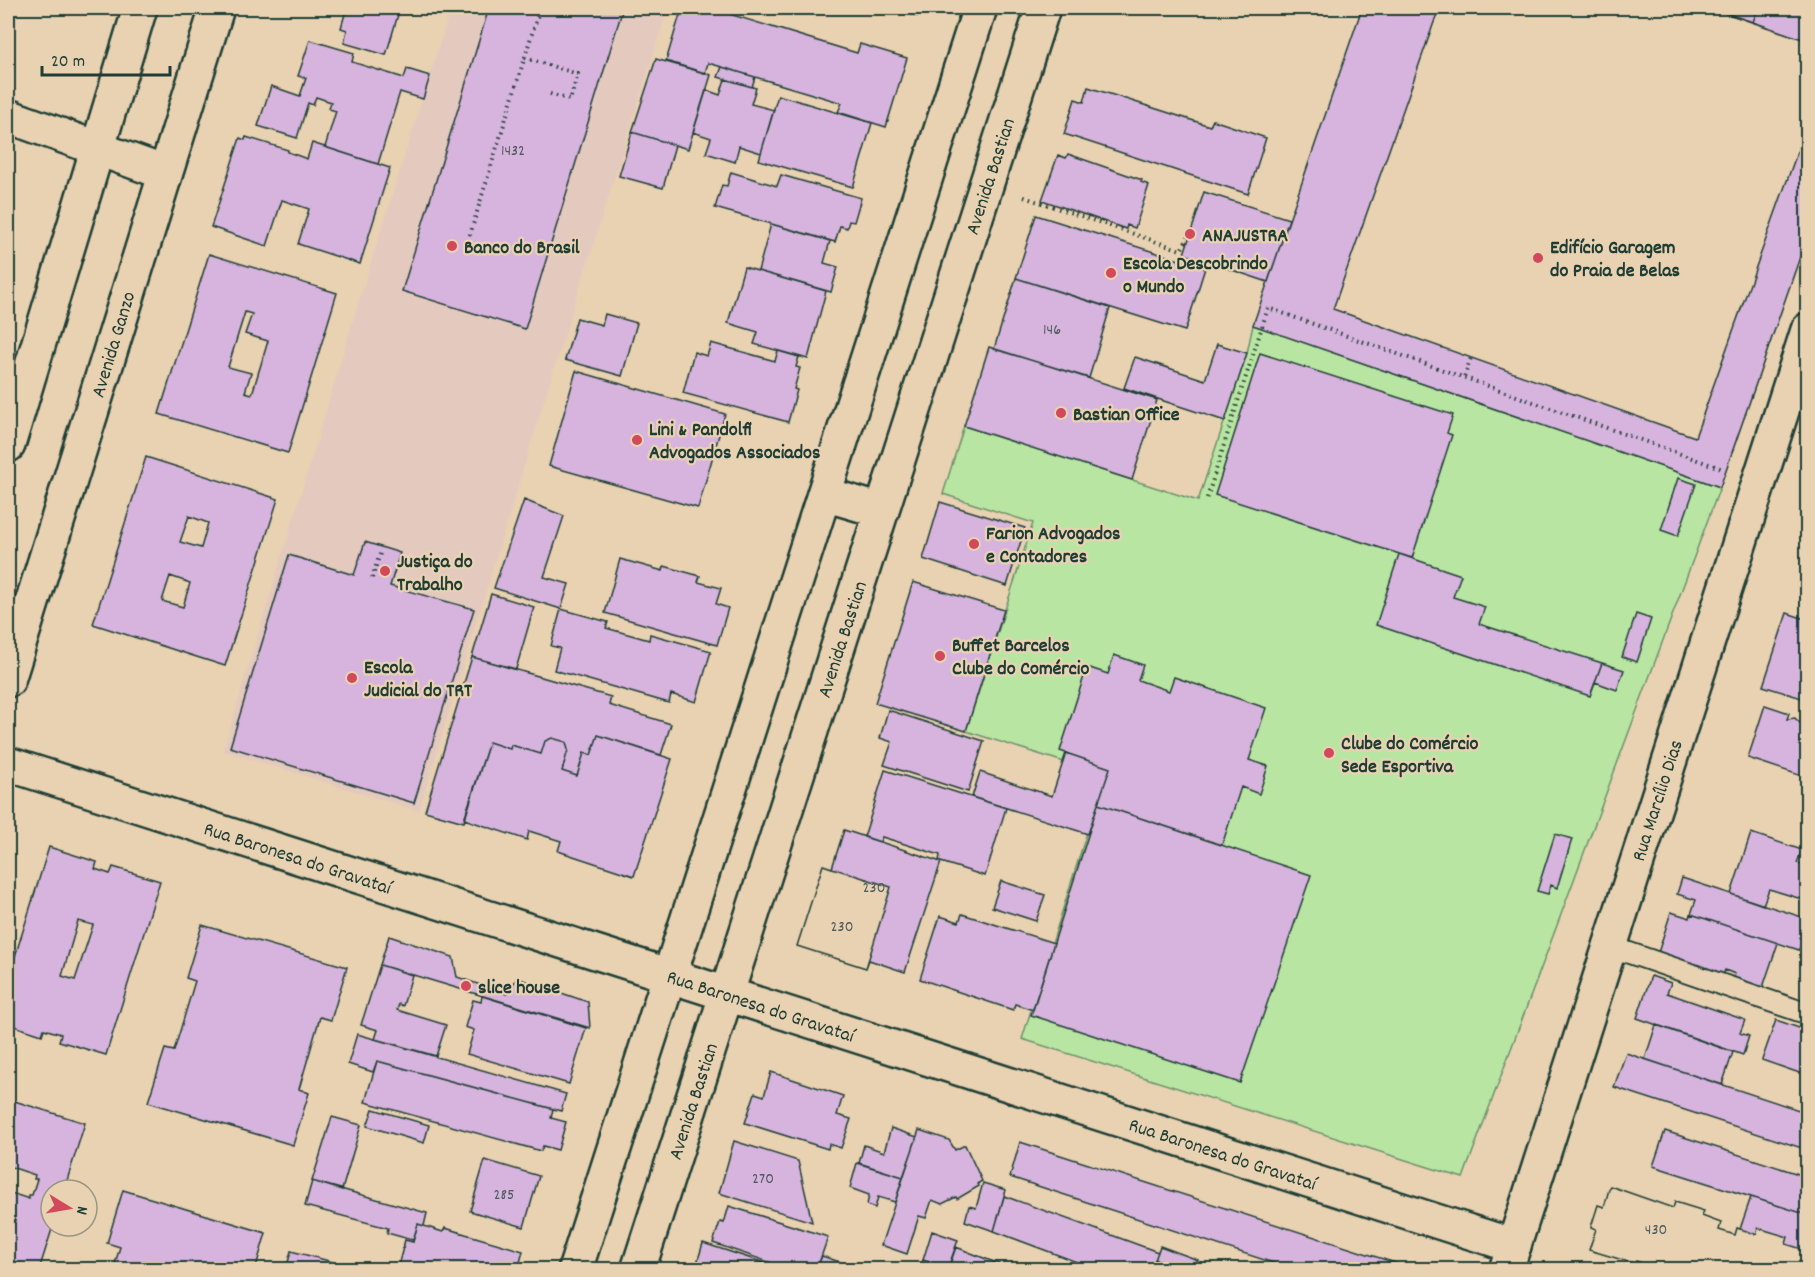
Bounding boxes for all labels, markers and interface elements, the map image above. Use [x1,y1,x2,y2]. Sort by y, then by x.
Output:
scale bar [42,39,170,77]
text: 20 m [51,50,85,75]
street label: Avenida Bastian [960,115,1024,239]
house number: 1432 [501,140,525,163]
place label: ANAJUSTRA [1202,223,1288,251]
marker: ANAJUSTRA [1183,227,1197,241]
place label: Banco do Brasil [464,235,580,263]
place label: Edifício Garagem do Praia de Belas [1550,235,1680,286]
marker: Banco do Brasil [445,239,459,253]
place label: Escola Descobrindo o Mundo [1123,251,1268,302]
marker: Edifício Garagem do Praia de Belas [1531,251,1545,265]
marker: Escola Descobrindo o Mundo [1104,266,1118,280]
street label: Avenida Ganzo [85,288,144,401]
house number: 146 [1043,319,1061,342]
place label: Bastian Office [1073,402,1180,430]
marker: Bastian Office [1054,406,1068,420]
place label: Lini & Pandolfi Advogados Associados [649,417,820,468]
marker: Lini & Pandolfi Advogados Associados [630,433,644,447]
place label: Farion Advogados e Contadores [986,521,1120,572]
marker: Farion Advogados e Contadores [967,537,981,551]
place label: Justiça do Trabalho [397,549,473,600]
marker: Justiça do Trabalho [378,564,392,578]
street label: Avenida Bastian [812,578,876,702]
place label: Buffet Barcelos Clube do Comércio [952,633,1089,684]
marker: Buffet Barcelos Clube do Comércio [933,649,947,663]
place label: Escola Judicial do TRT [364,655,473,706]
marker: Escola Judicial do TRT [345,671,359,685]
place label: Clube do Comércio Sede Esportiva [1341,731,1478,782]
street label: Rua Marcílio Dias [1626,737,1692,865]
marker: Clube do Comércio Sede Esportiva [1322,746,1336,760]
street label: Rua Baronesa do Gravataí [200,816,396,904]
house number: 230 [863,877,885,900]
house number: 230 [831,916,853,939]
street label: Rua Baronesa do Gravataí [663,964,859,1052]
place label: slice house [478,975,560,1003]
marker: slice house [459,979,473,993]
street label: Avenida Bastian [663,1040,727,1164]
street label: Rua Baronesa do Gravataí [1125,1112,1321,1200]
house number: 270 [752,1168,774,1191]
north arrow [39,1178,99,1238]
house number: 285 [494,1184,514,1207]
text: N [69,1204,93,1217]
house number: 430 [1645,1219,1667,1242]

